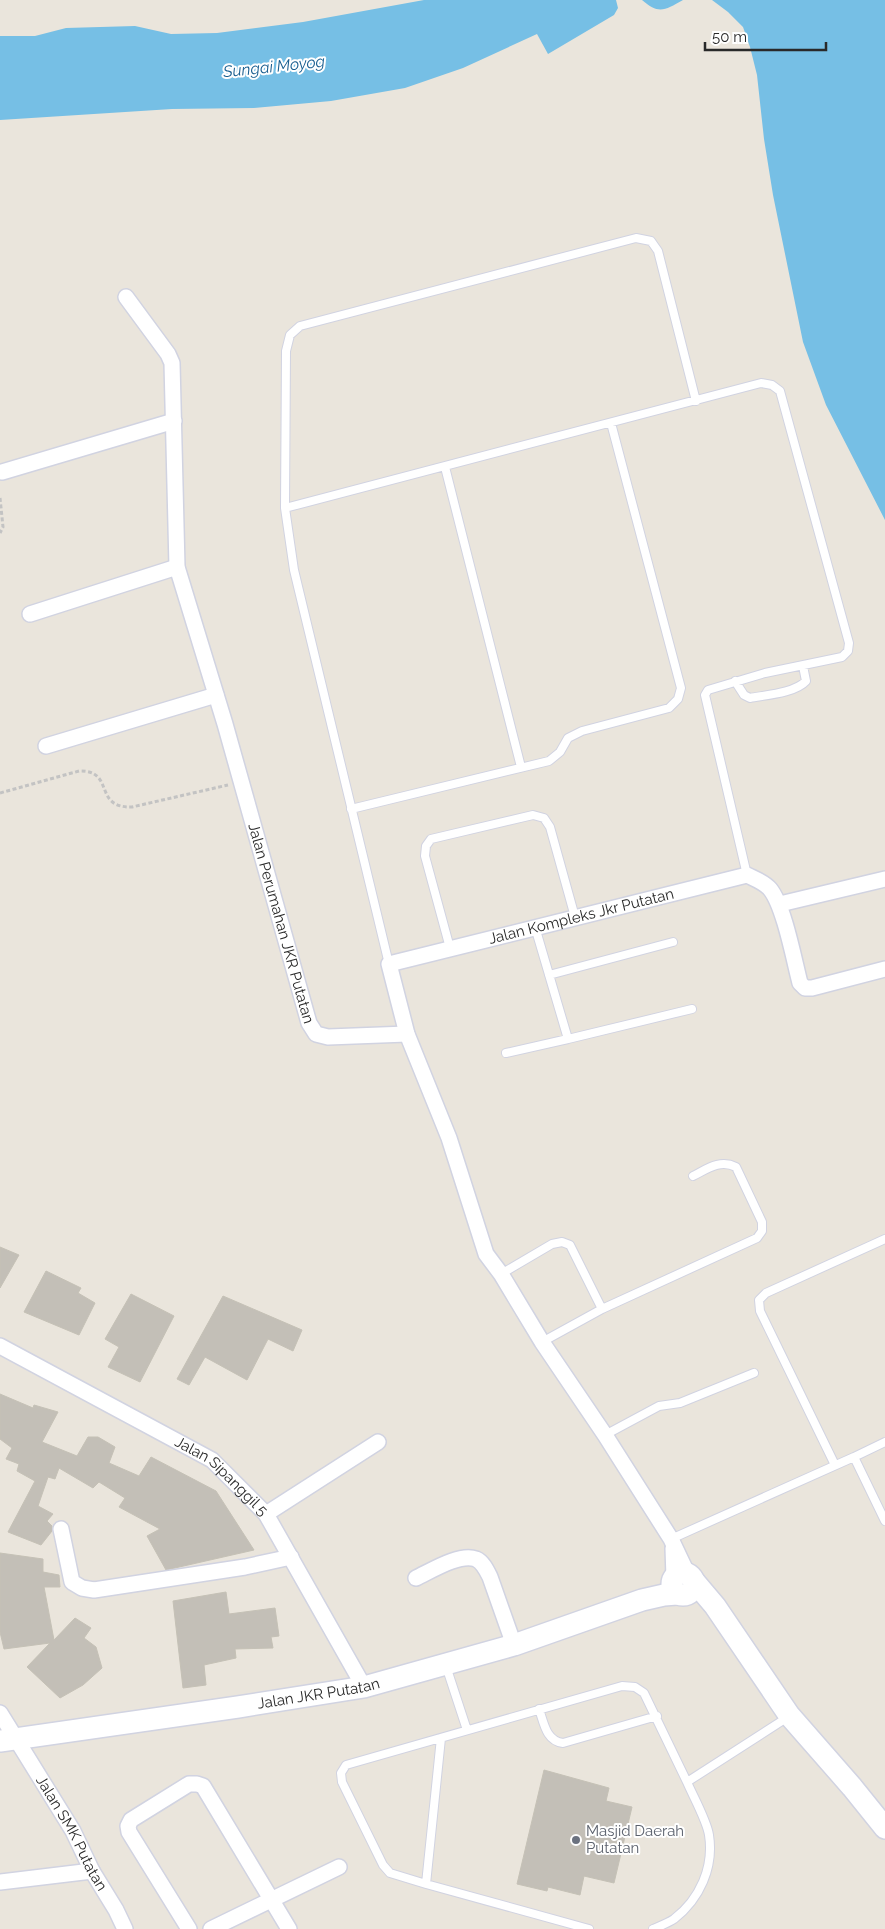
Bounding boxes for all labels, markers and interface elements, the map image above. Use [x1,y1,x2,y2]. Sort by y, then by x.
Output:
scale bar [705,20,826,52]
text: 50 m [712,28,747,46]
water label: Sungai Moyog [221,52,326,81]
street label: Jalan Perumahan JKR Putatan [244,821,318,1026]
street label: Jalan Kompleks Jkr Putatan [487,885,676,948]
street label: Jalan Sipanggil 5 [172,1433,272,1520]
street label: Jalan JKR Putatan [256,1674,382,1713]
street label: Jalan SMK Putatan [32,1772,111,1894]
place label: Masjid Daerah Putatan [586,1822,684,1857]
marker: Masjid Daerah Putatan [570,1834,582,1846]

